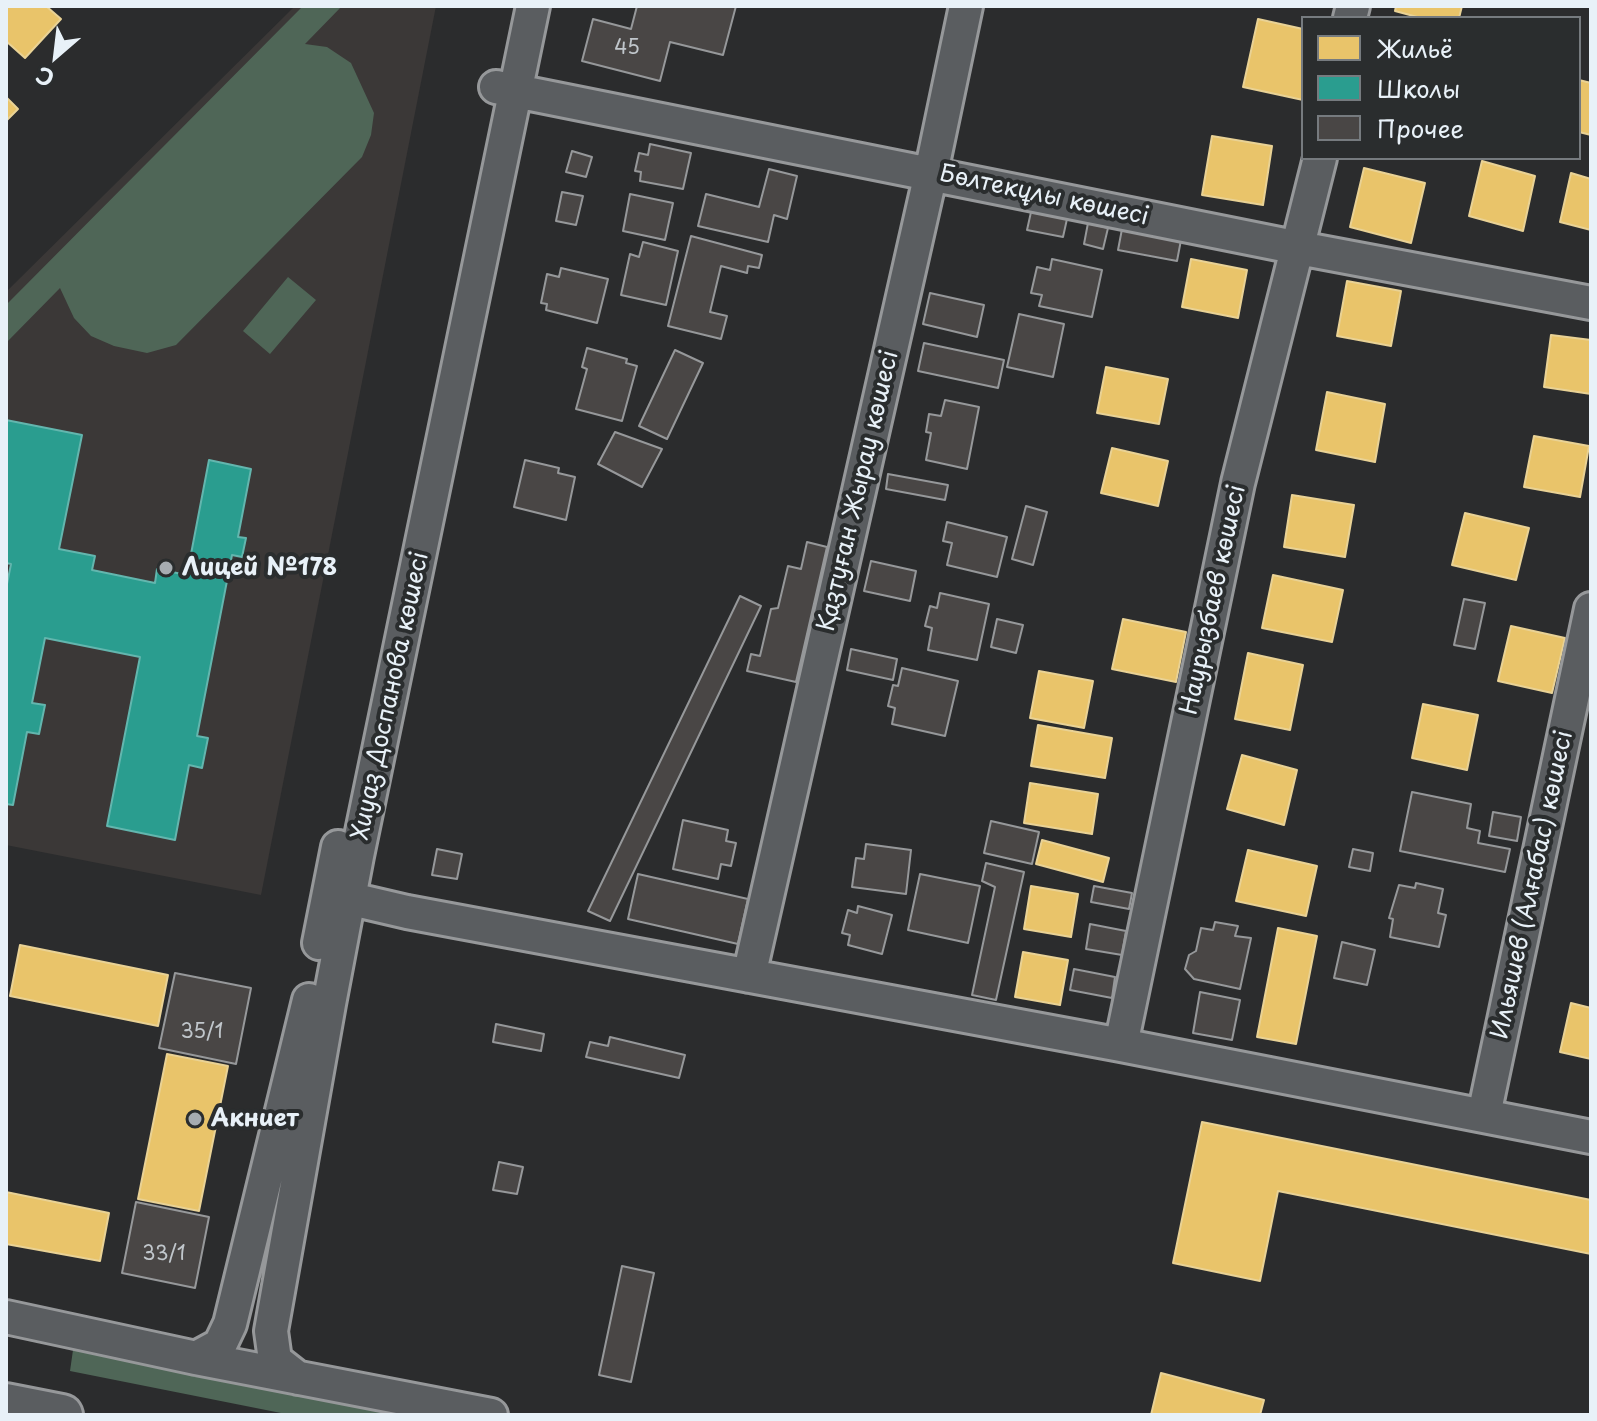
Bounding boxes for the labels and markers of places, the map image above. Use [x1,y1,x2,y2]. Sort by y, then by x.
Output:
place label: Лицей №178 [182,554,337,582]
marker: Лицей №178 [157,559,175,577]
place label: Акниет [211,1105,299,1133]
marker: Акниет [186,1110,204,1128]

